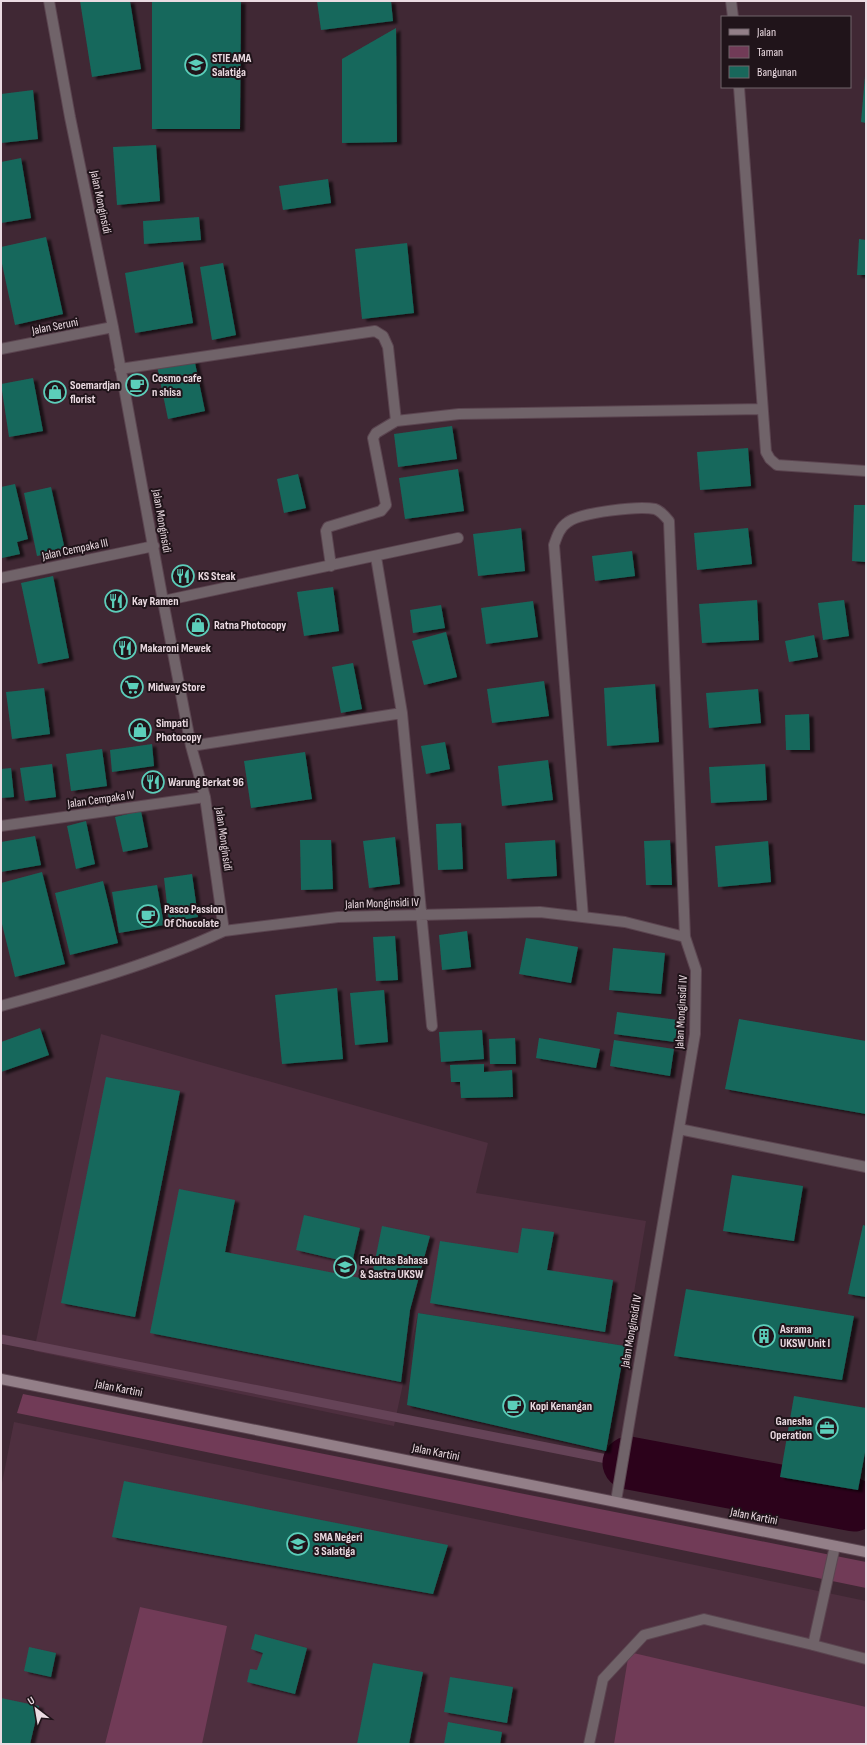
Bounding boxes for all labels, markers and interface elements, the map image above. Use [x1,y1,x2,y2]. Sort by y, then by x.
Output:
legend [721,16,851,88]
text: Jalan [756,25,776,40]
text: Taman [757,45,783,60]
place label: STIE AMA Salatiga [212,51,252,80]
school or university icon: STIE AMA Salatiga [183,52,209,78]
text: Bangunan [757,65,797,80]
street label: Jalan Monginsidi [86,168,115,235]
street label: Jalan Seruni [30,315,79,339]
place label: Cosmo cafe n shisa [152,371,202,400]
cafe icon: Cosmo cafe n shisa [124,372,150,398]
place label: Soemardjan florist [70,378,120,407]
shop icon: Soemardjan florist [42,379,68,405]
street label: Jalan Monginsidi [148,487,174,554]
street label: Jalan Cempaka III [40,535,110,564]
restaurant icon: KS Steak [170,563,196,589]
place label: KS Steak [198,569,236,584]
restaurant icon: Kay Ramen [103,588,129,614]
place label: Kay Ramen [132,594,179,609]
shop icon: Ratna Photocopy [185,612,211,638]
place label: Ratna Photocopy [214,618,286,633]
restaurant icon: Makaroni Mewek [112,635,138,661]
place label: Makaroni Mewek [140,641,211,656]
supermarket icon: Midway Store [119,674,145,700]
place label: Midway Store [148,680,205,695]
place label: Simpati Photocopy [156,716,202,745]
shop icon: Simpati Photocopy [127,717,153,743]
restaurant icon: Warung Berkat 96 [140,769,166,795]
place label: Warung Berkat 96 [168,775,244,790]
street label: Jalan Cempaka IV [65,787,136,812]
street label: Jalan Monginsidi [211,805,235,872]
street label: Jalan Monginsidi IV [344,895,420,912]
place label: Pasco Passion Of Chocolate [164,902,223,931]
cafe icon: Pasco Passion Of Chocolate [135,903,161,929]
street label: Jalan Monginsidi IV [672,974,691,1050]
place label: Fakultas Bahasa & Sastra UKSW [360,1253,428,1282]
school or university icon: Fakultas Bahasa & Sastra UKSW [332,1254,358,1280]
street label: Jalan Monginsidi IV [618,1293,645,1370]
place label: Asrama UKSW Unit I [779,1322,830,1351]
building icon: Asrama UKSW Unit I [751,1323,777,1349]
street label: Jalan Kartini [93,1376,144,1400]
cafe icon: Kopi Kenangan [501,1393,527,1419]
place label: Kopi Kenangan [530,1399,592,1414]
place label: Ganesha Operation [770,1414,812,1443]
office icon: Ganesha Operation [814,1415,840,1441]
street label: Jalan Kartini [410,1440,461,1464]
street label: Jalan Kartini [728,1504,779,1528]
place label: SMA Negeri 3 Salatiga [314,1530,362,1559]
school or university icon: SMA Negeri 3 Salatiga [285,1531,311,1557]
north arrow [16,1689,56,1729]
text: U [25,1694,37,1708]

